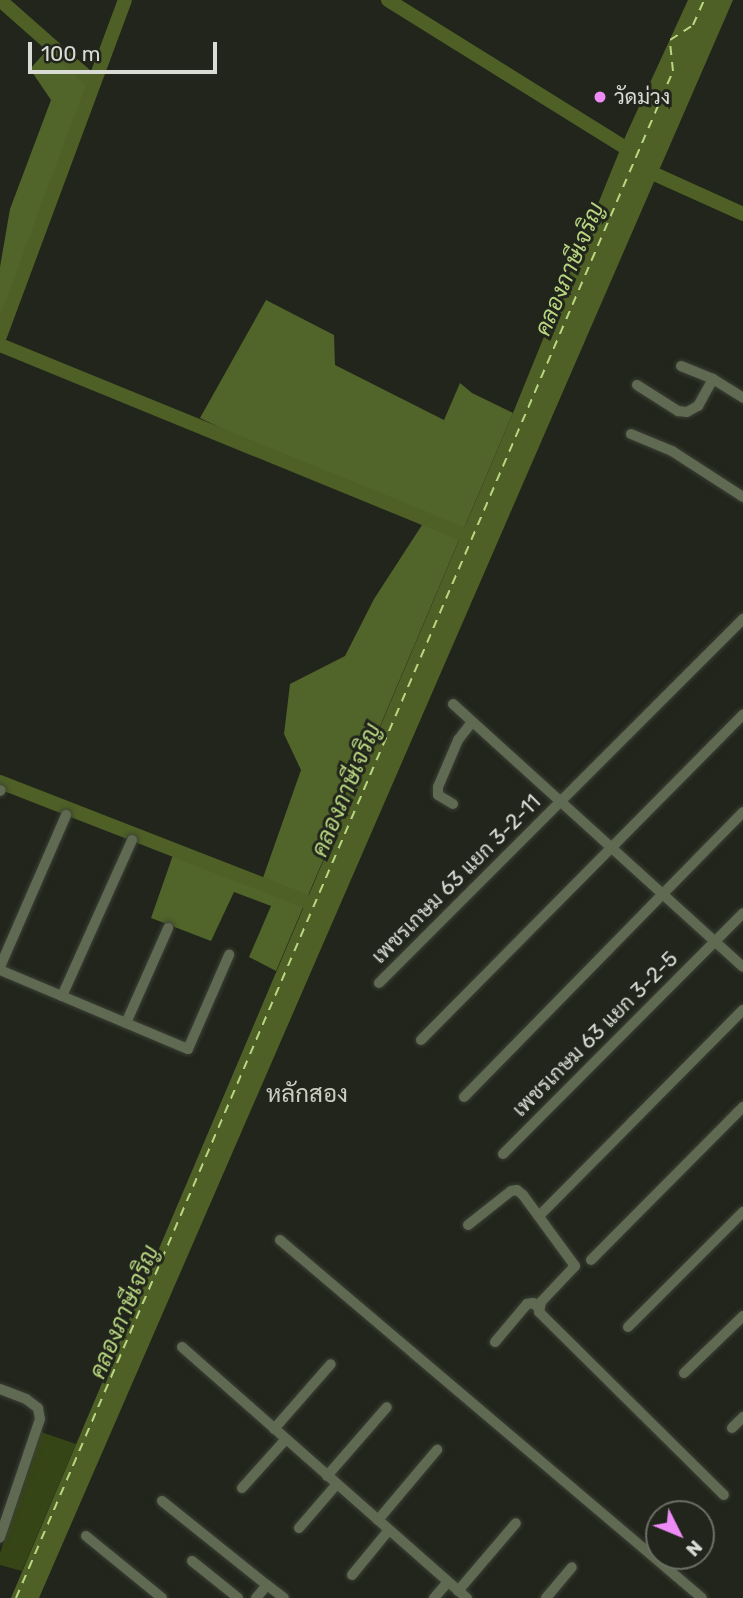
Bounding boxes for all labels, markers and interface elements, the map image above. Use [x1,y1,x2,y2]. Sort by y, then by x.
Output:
scale bar [32,28,220,72]
text: 100 m [41,41,100,66]
place label: วัดม่วง [614,84,670,110]
marker: วัดม่วง [592,89,608,105]
water label: คลองภาษีเจริญ [529,198,609,340]
water label: คลองภาษีเจริญ [306,719,386,861]
street label: เพชรเกษม 63 แยก 3-2-11 [366,789,546,969]
street label: เพชรเกษม 63 แยก 3-2-5 [507,946,683,1122]
district label: หลักสอง [266,1081,348,1109]
water label: คลองภาษีเจริญ [84,1241,164,1383]
north arrow [645,1500,715,1570]
text: N [681,1535,707,1561]

